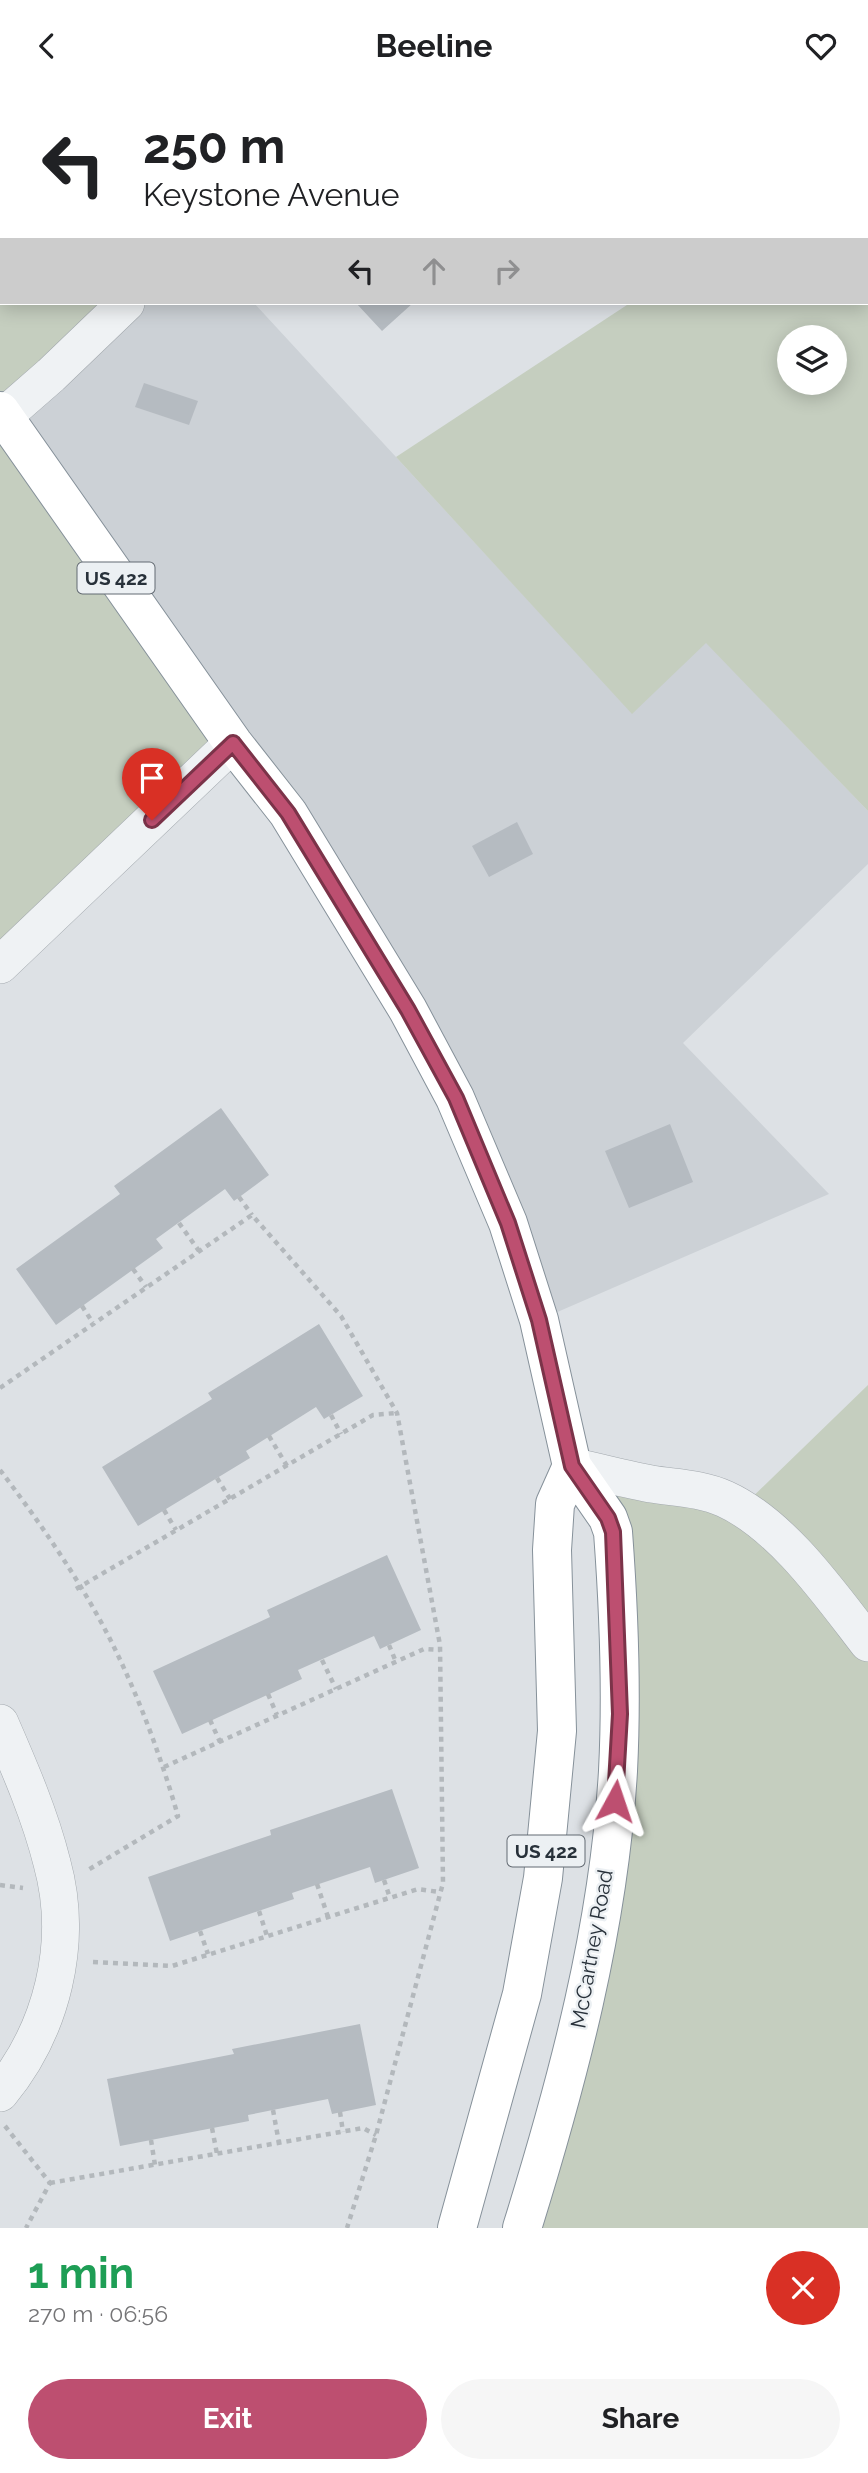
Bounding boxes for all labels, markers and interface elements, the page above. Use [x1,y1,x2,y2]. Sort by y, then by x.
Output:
icon: back [28,27,66,65]
text: Beeline [376,27,492,64]
icon: heart [802,27,840,65]
text: 250 m [143,117,285,174]
icon: left [28,119,119,210]
text: Keystone Avenue [143,176,400,213]
icon: left [342,252,380,290]
icon: ahead [415,252,453,290]
icon: right [488,252,526,290]
map controls [777,325,847,395]
button: layers [777,325,847,395]
road number: US 422 [78,563,154,593]
pin [122,748,182,820]
icon: arrive [133,759,171,797]
position arrow [578,1764,652,1838]
road number: US 422 [508,1835,584,1867]
street label: McCartney Road [565,1868,618,2030]
text: 1 min [28,2249,134,2298]
button: close [766,2251,840,2325]
text: 270 m · 06:56 [28,2300,168,2327]
button: Exit [28,2379,427,2459]
button: Share [441,2379,840,2459]

